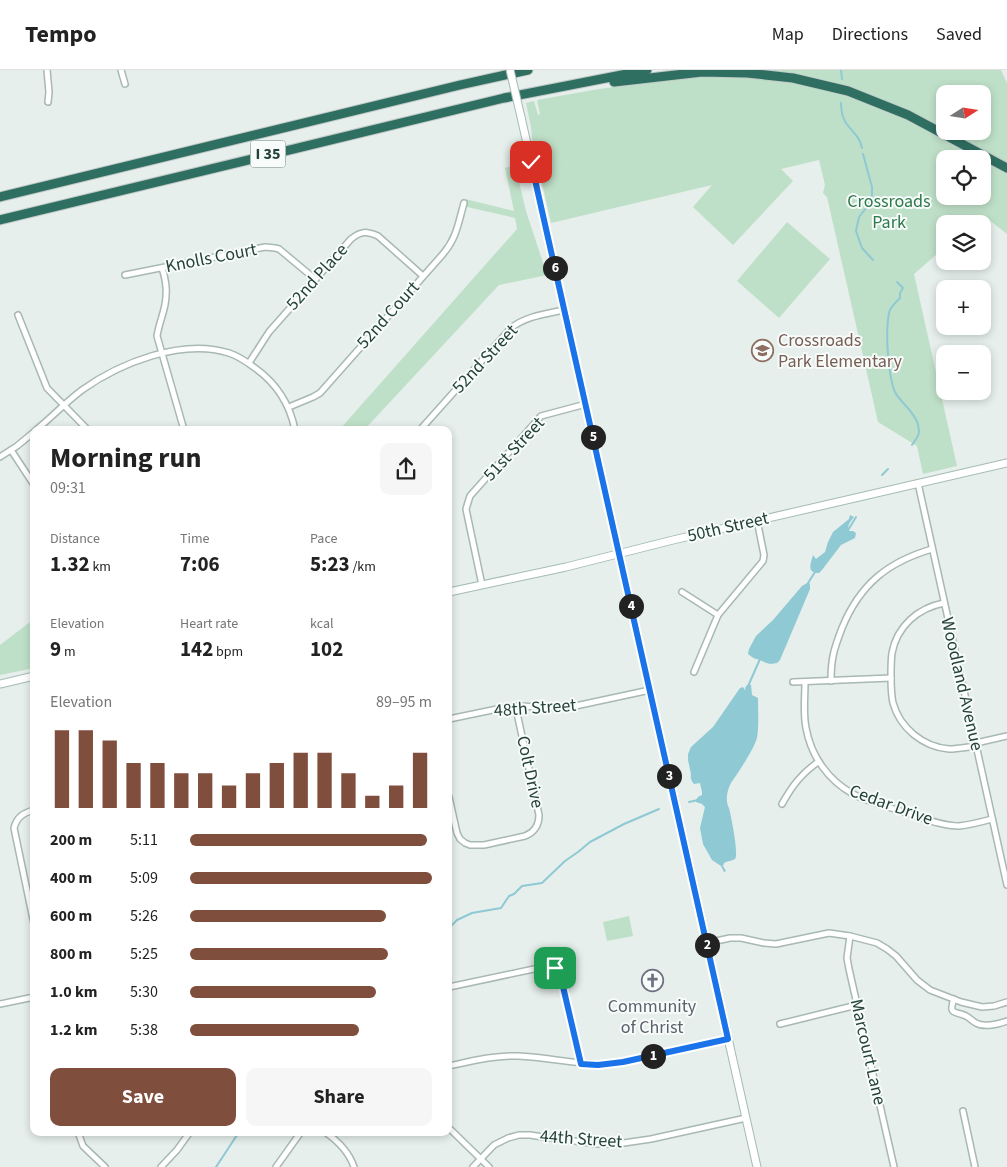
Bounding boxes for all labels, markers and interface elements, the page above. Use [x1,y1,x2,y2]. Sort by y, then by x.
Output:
text: Tempo [25,17,97,52]
text: Map [772,22,804,47]
text: Directions [832,22,908,47]
text: Saved [936,22,982,47]
north arrow [936,85,991,140]
map controls [936,85,991,400]
road number: I 35 [250,140,286,168]
pin [510,141,552,183]
icon: check [517,148,545,176]
button: locate [936,150,991,205]
park label: Crossroads Park [847,189,931,235]
button: layers [936,215,991,270]
street label: Knolls Court [163,237,259,279]
street label: 52nd Place [280,238,354,316]
pin: 6 [542,256,568,280]
text: 6 [552,258,559,278]
street label: 52nd Court [351,276,425,354]
button: + [936,280,991,335]
street label: 52nd Street [446,319,524,399]
place label: Crossroads Park Elementary [778,328,902,374]
school or university icon: Crossroads Park Elementary [750,338,774,362]
button: − [936,345,991,400]
street label: 51st Street [478,411,550,487]
pin: 5 [580,424,606,450]
text: 5 [590,427,597,447]
text: Morning run [50,438,201,478]
button: share [380,443,432,495]
text: 09:31 [50,477,86,499]
street label: 50th Street [685,506,771,548]
text: Distance [50,529,100,549]
text: Time [180,529,210,549]
text: Pace [310,529,337,549]
text: 1.32 [50,549,90,579]
text: 7:06 [180,549,220,579]
text: 5:23 [310,549,350,579]
text: km [90,557,111,577]
text: /km [350,557,376,577]
pin: 4 [618,594,644,618]
text: 4 [628,596,635,616]
text: Elevation [50,614,105,634]
text: Heart rate [180,614,238,634]
text: kcal [310,614,334,634]
street label: Woodland Avenue [934,615,990,753]
text: 9 [50,634,61,664]
text: 142 [180,634,213,664]
text: 102 [310,634,343,664]
text: m [61,642,76,662]
text: bpm [213,642,243,662]
text: Elevation [50,691,112,713]
text: 89–95 m [376,691,432,713]
street label: 48th Street [493,693,577,723]
street label: Colt Drive [510,734,550,811]
pin: 3 [656,764,682,788]
text: 3 [666,766,673,786]
street label: Cedar Drive [846,778,936,832]
text: 200 m [50,829,92,851]
text: 5:11 [130,829,158,851]
text: 400 m [50,867,92,889]
text: 5:09 [130,867,158,889]
text: 600 m [50,905,92,927]
text: 5:26 [130,905,158,927]
pin: 2 [694,932,720,958]
text: 2 [704,935,711,955]
text: 800 m [50,943,92,965]
text: 5:25 [130,943,158,965]
pin [534,947,576,989]
icon: arrive [541,954,569,982]
church icon: Community of Christ [640,969,664,993]
text: 1.0 km [50,981,97,1003]
text: 5:30 [130,981,158,1003]
place label: Community of Christ [608,994,697,1040]
street label: Marcourt Lane [844,997,892,1108]
text: 1.2 km [50,1019,97,1041]
text: 5:38 [130,1019,158,1041]
pin: 1 [640,1044,666,1068]
text: 1 [650,1046,657,1066]
button: Save [50,1068,236,1126]
button: Share [246,1068,432,1126]
street label: 44th Street [539,1124,623,1154]

